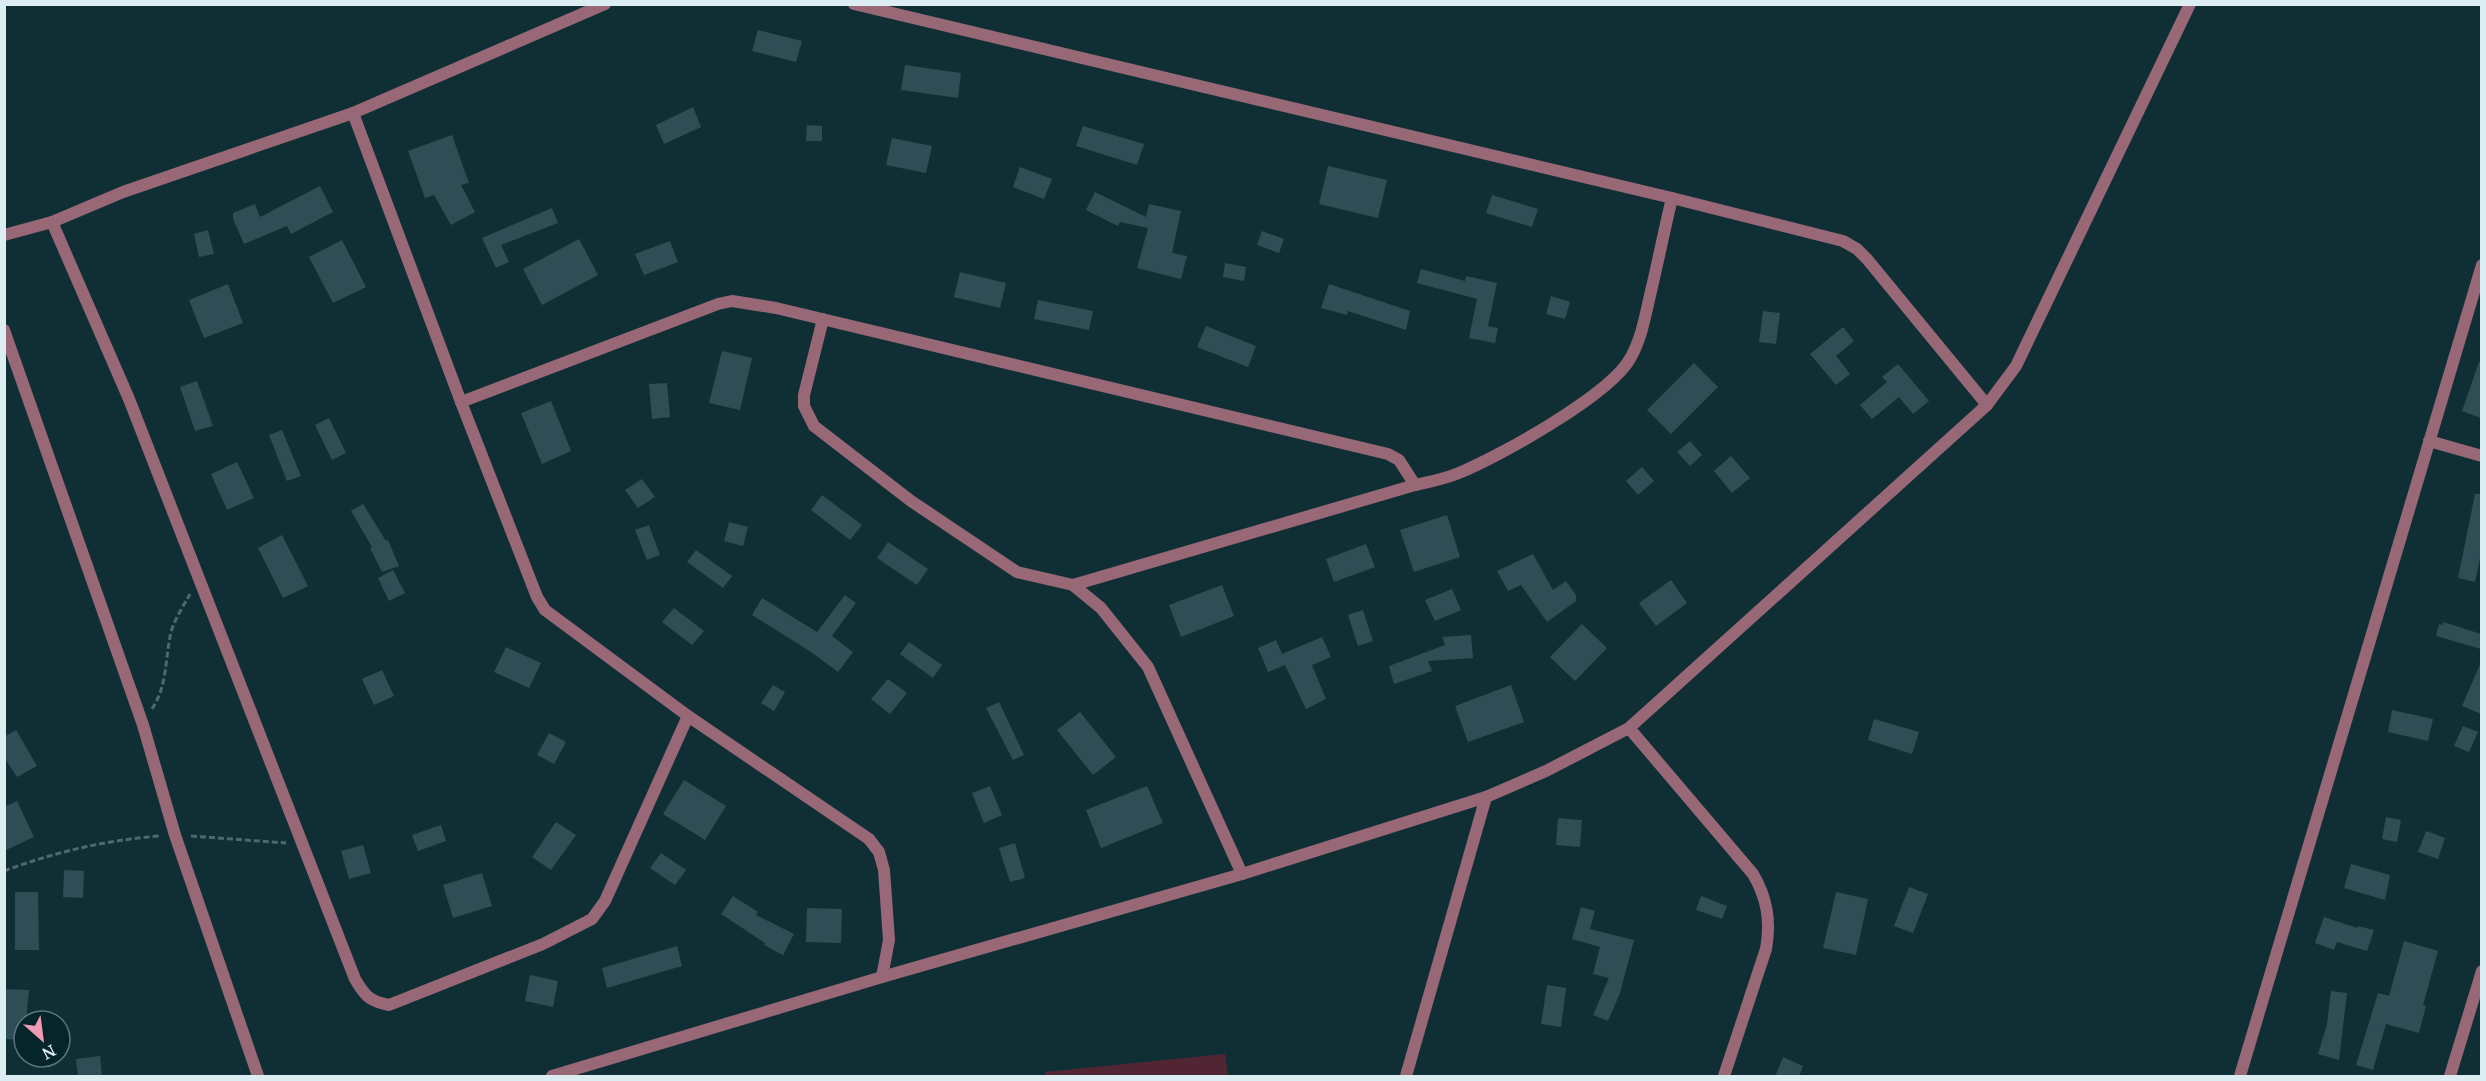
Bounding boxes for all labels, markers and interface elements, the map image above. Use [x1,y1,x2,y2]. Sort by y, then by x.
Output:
north arrow [12,1009,72,1069]
text: N [38,1040,60,1065]

